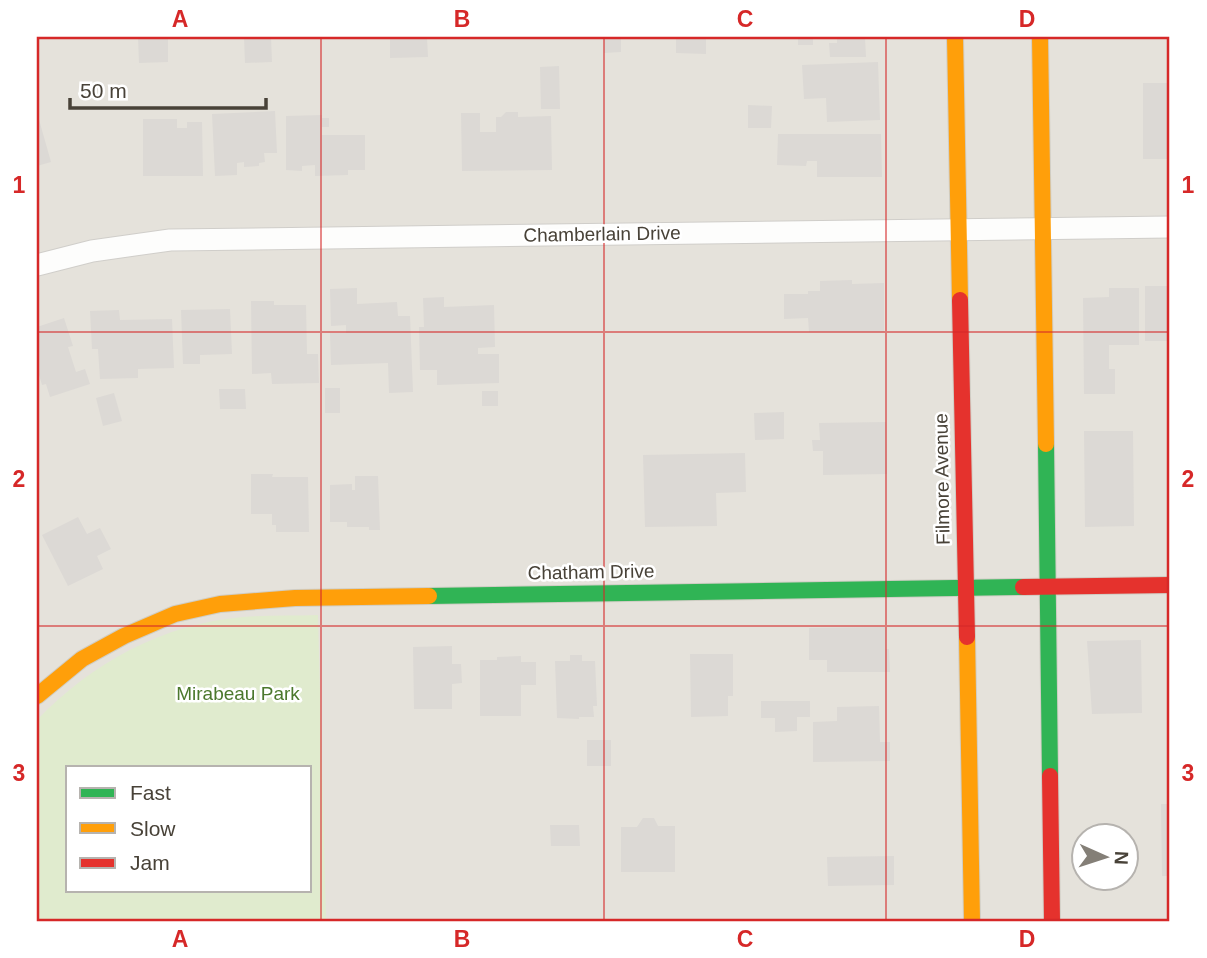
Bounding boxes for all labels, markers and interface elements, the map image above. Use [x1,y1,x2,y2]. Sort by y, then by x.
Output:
text: A [172,6,188,32]
text: B [454,6,470,32]
text: C [737,6,753,32]
text: D [1019,6,1035,32]
scale bar [70,66,266,110]
text: 50 m [80,79,127,102]
text: 1 [13,172,26,198]
text: 1 [1182,172,1195,198]
street label: Chamberlain Drive [523,222,681,246]
street label: Filmore Avenue [930,413,954,545]
text: 2 [13,466,25,492]
text: 2 [1182,466,1194,492]
street label: Chatham Drive [527,560,655,584]
park label: Mirabeau Park [176,683,300,704]
text: 3 [13,760,25,786]
text: 3 [1182,760,1194,786]
legend [66,766,312,892]
text: Fast [130,781,171,804]
text: Slow [130,817,176,840]
north arrow [1070,822,1140,892]
text: N [1111,850,1132,865]
text: Jam [130,851,170,874]
text: A [172,926,188,952]
text: B [454,926,470,952]
text: C [737,926,753,952]
text: D [1019,926,1035,952]

